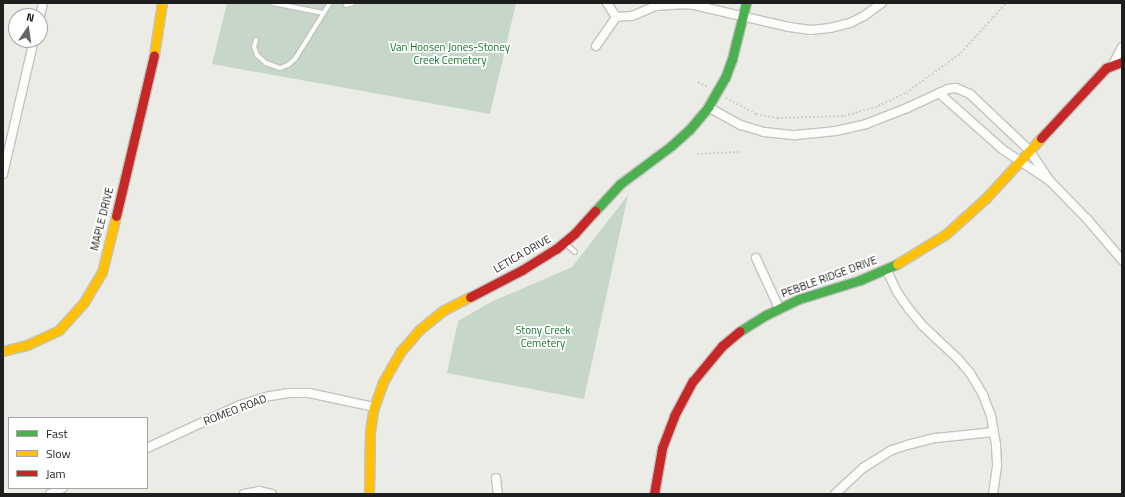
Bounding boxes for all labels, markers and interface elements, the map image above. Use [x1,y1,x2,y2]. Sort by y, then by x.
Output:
north arrow [8,8,48,48]
text: N [25,9,36,26]
park label: Van Hoosen Jones-Stoney Creek Cemetery [390,41,510,67]
street label: MAPLE DRIVE [88,186,116,252]
street label: LETICA DRIVE [491,232,553,276]
street label: PEBBLE RIDGE DRIVE [779,254,879,300]
park label: Stony Creek Cemetery [515,324,571,350]
street label: ROMEO ROAD [202,392,268,428]
legend [8,417,148,489]
text: Fast [46,424,68,443]
text: Slow [46,444,71,463]
text: Jam [46,464,66,483]

